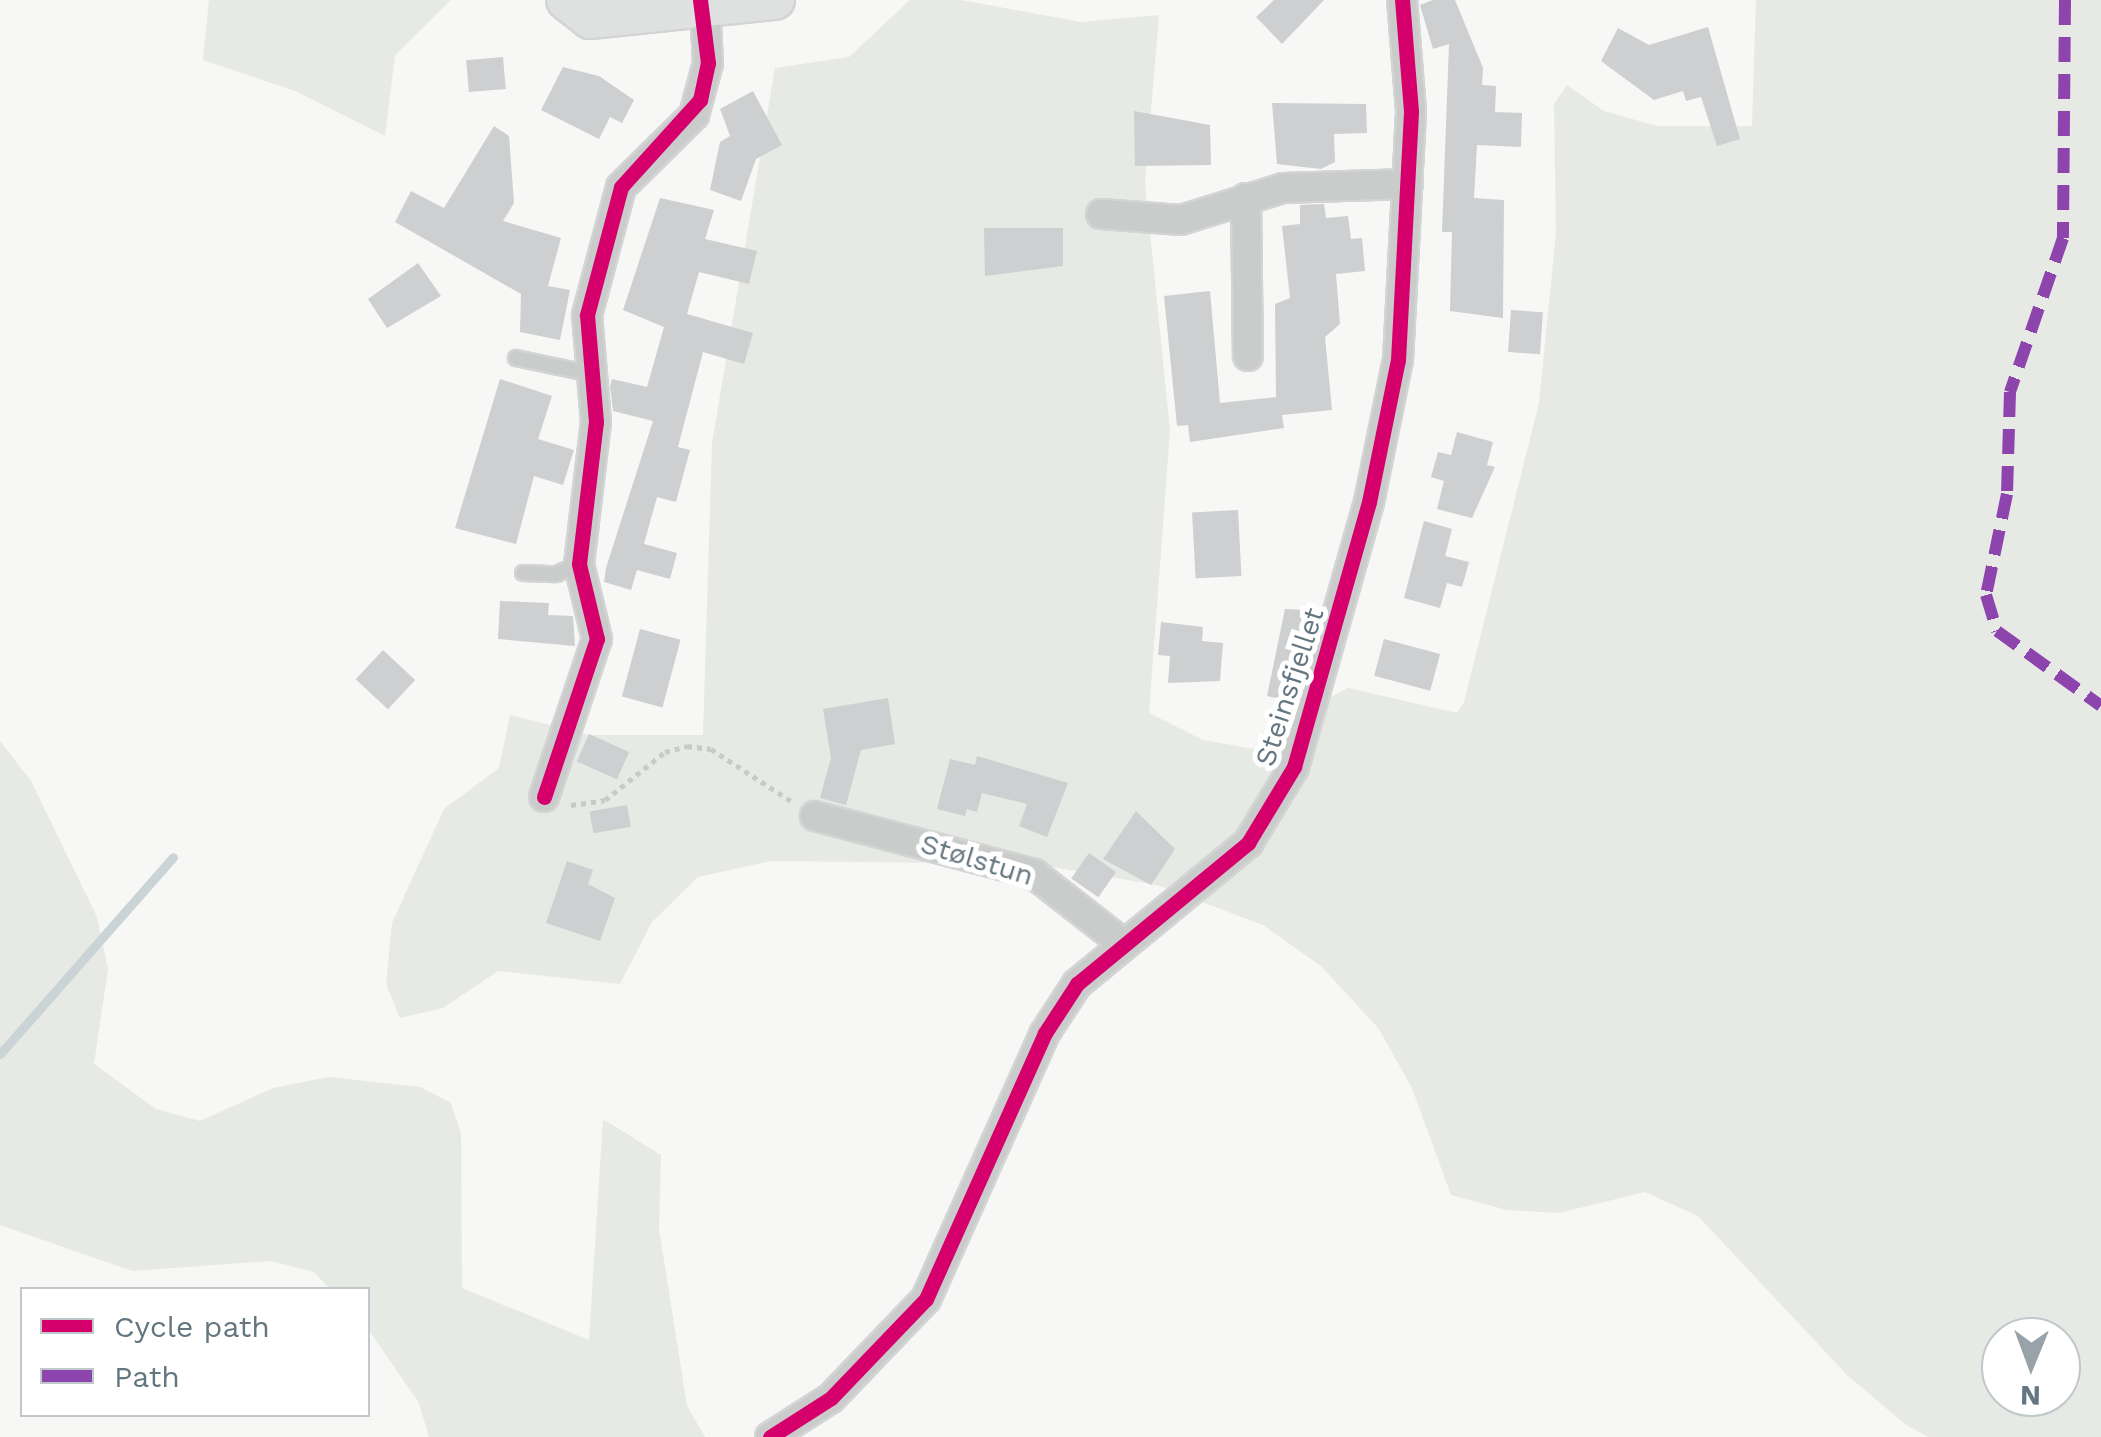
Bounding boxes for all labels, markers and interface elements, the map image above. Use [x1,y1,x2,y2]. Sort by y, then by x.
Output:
street label: Steinsfjellet [1249,604,1331,770]
street label: Stølstun [917,827,1037,893]
legend [20,1287,370,1417]
text: Cycle path [114,1309,270,1344]
north arrow [1981,1317,2081,1417]
text: Path [114,1359,180,1394]
text: N [2020,1379,2041,1412]

